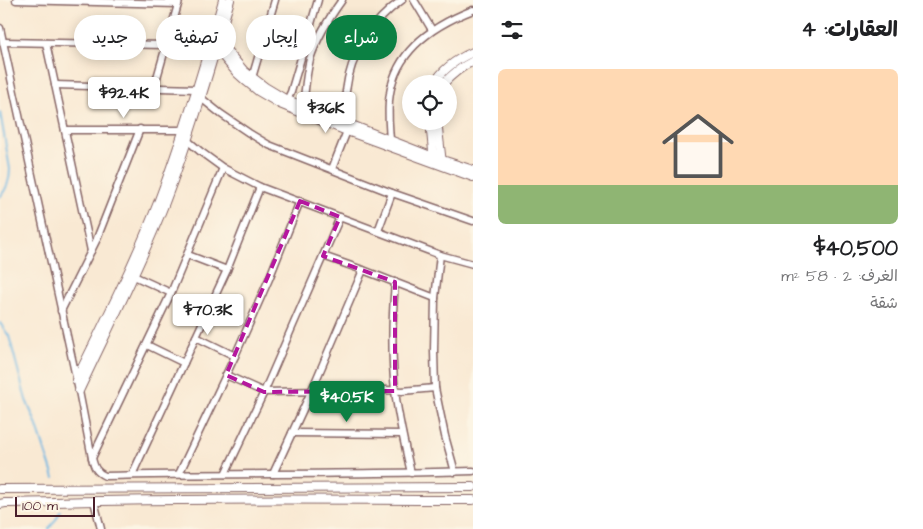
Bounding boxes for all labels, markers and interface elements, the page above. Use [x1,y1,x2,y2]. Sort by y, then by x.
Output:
chip: جديد [74,15,146,60]
chip: تصفية [156,15,236,60]
chip: إيجار [246,15,316,60]
chip: شراء [326,15,397,60]
text: العقارات: 4 [801,15,898,44]
icon: filters [498,16,526,44]
map controls [402,75,457,130]
button: locate [402,75,457,130]
pin: $92.4K [83,76,165,119]
text: $92.4K [99,82,149,104]
pin: $36K [296,92,356,134]
text: $36K [308,97,344,119]
icon: home [653,101,743,191]
text: $40,500 [814,234,898,263]
text: الغرف: 2 · 58 m² [781,265,898,287]
text: شقة [870,292,898,314]
pin: $70.3K [167,294,249,336]
text: $70.3K [184,299,232,321]
pin: $40.5K [306,380,388,423]
text: $40.5K [320,386,374,408]
scale bar [15,494,95,517]
text: 100 m [22,496,58,516]

